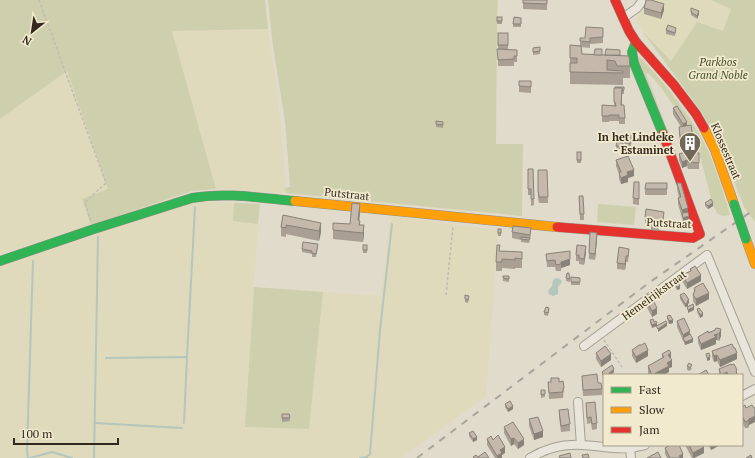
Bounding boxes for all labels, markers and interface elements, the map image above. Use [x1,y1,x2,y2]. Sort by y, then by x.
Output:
north arrow [12,12,52,52]
text: N [19,32,34,49]
park label: Parkbos Grand Noble [688,55,748,82]
street label: Klossestraat [708,121,744,181]
place label: In het Lindeke - Estaminet [598,130,675,157]
building icon: In het Lindeke - Estaminet [677,130,703,163]
street label: Putstraat [324,185,370,203]
street label: Putstraat [646,215,692,231]
street label: Hemelrijkstraat [619,267,689,323]
legend [603,374,743,446]
text: Fast [639,382,662,397]
text: Slow [639,402,665,417]
scale bar [14,420,118,446]
text: Jam [639,422,660,437]
text: 100 m [20,426,53,441]

